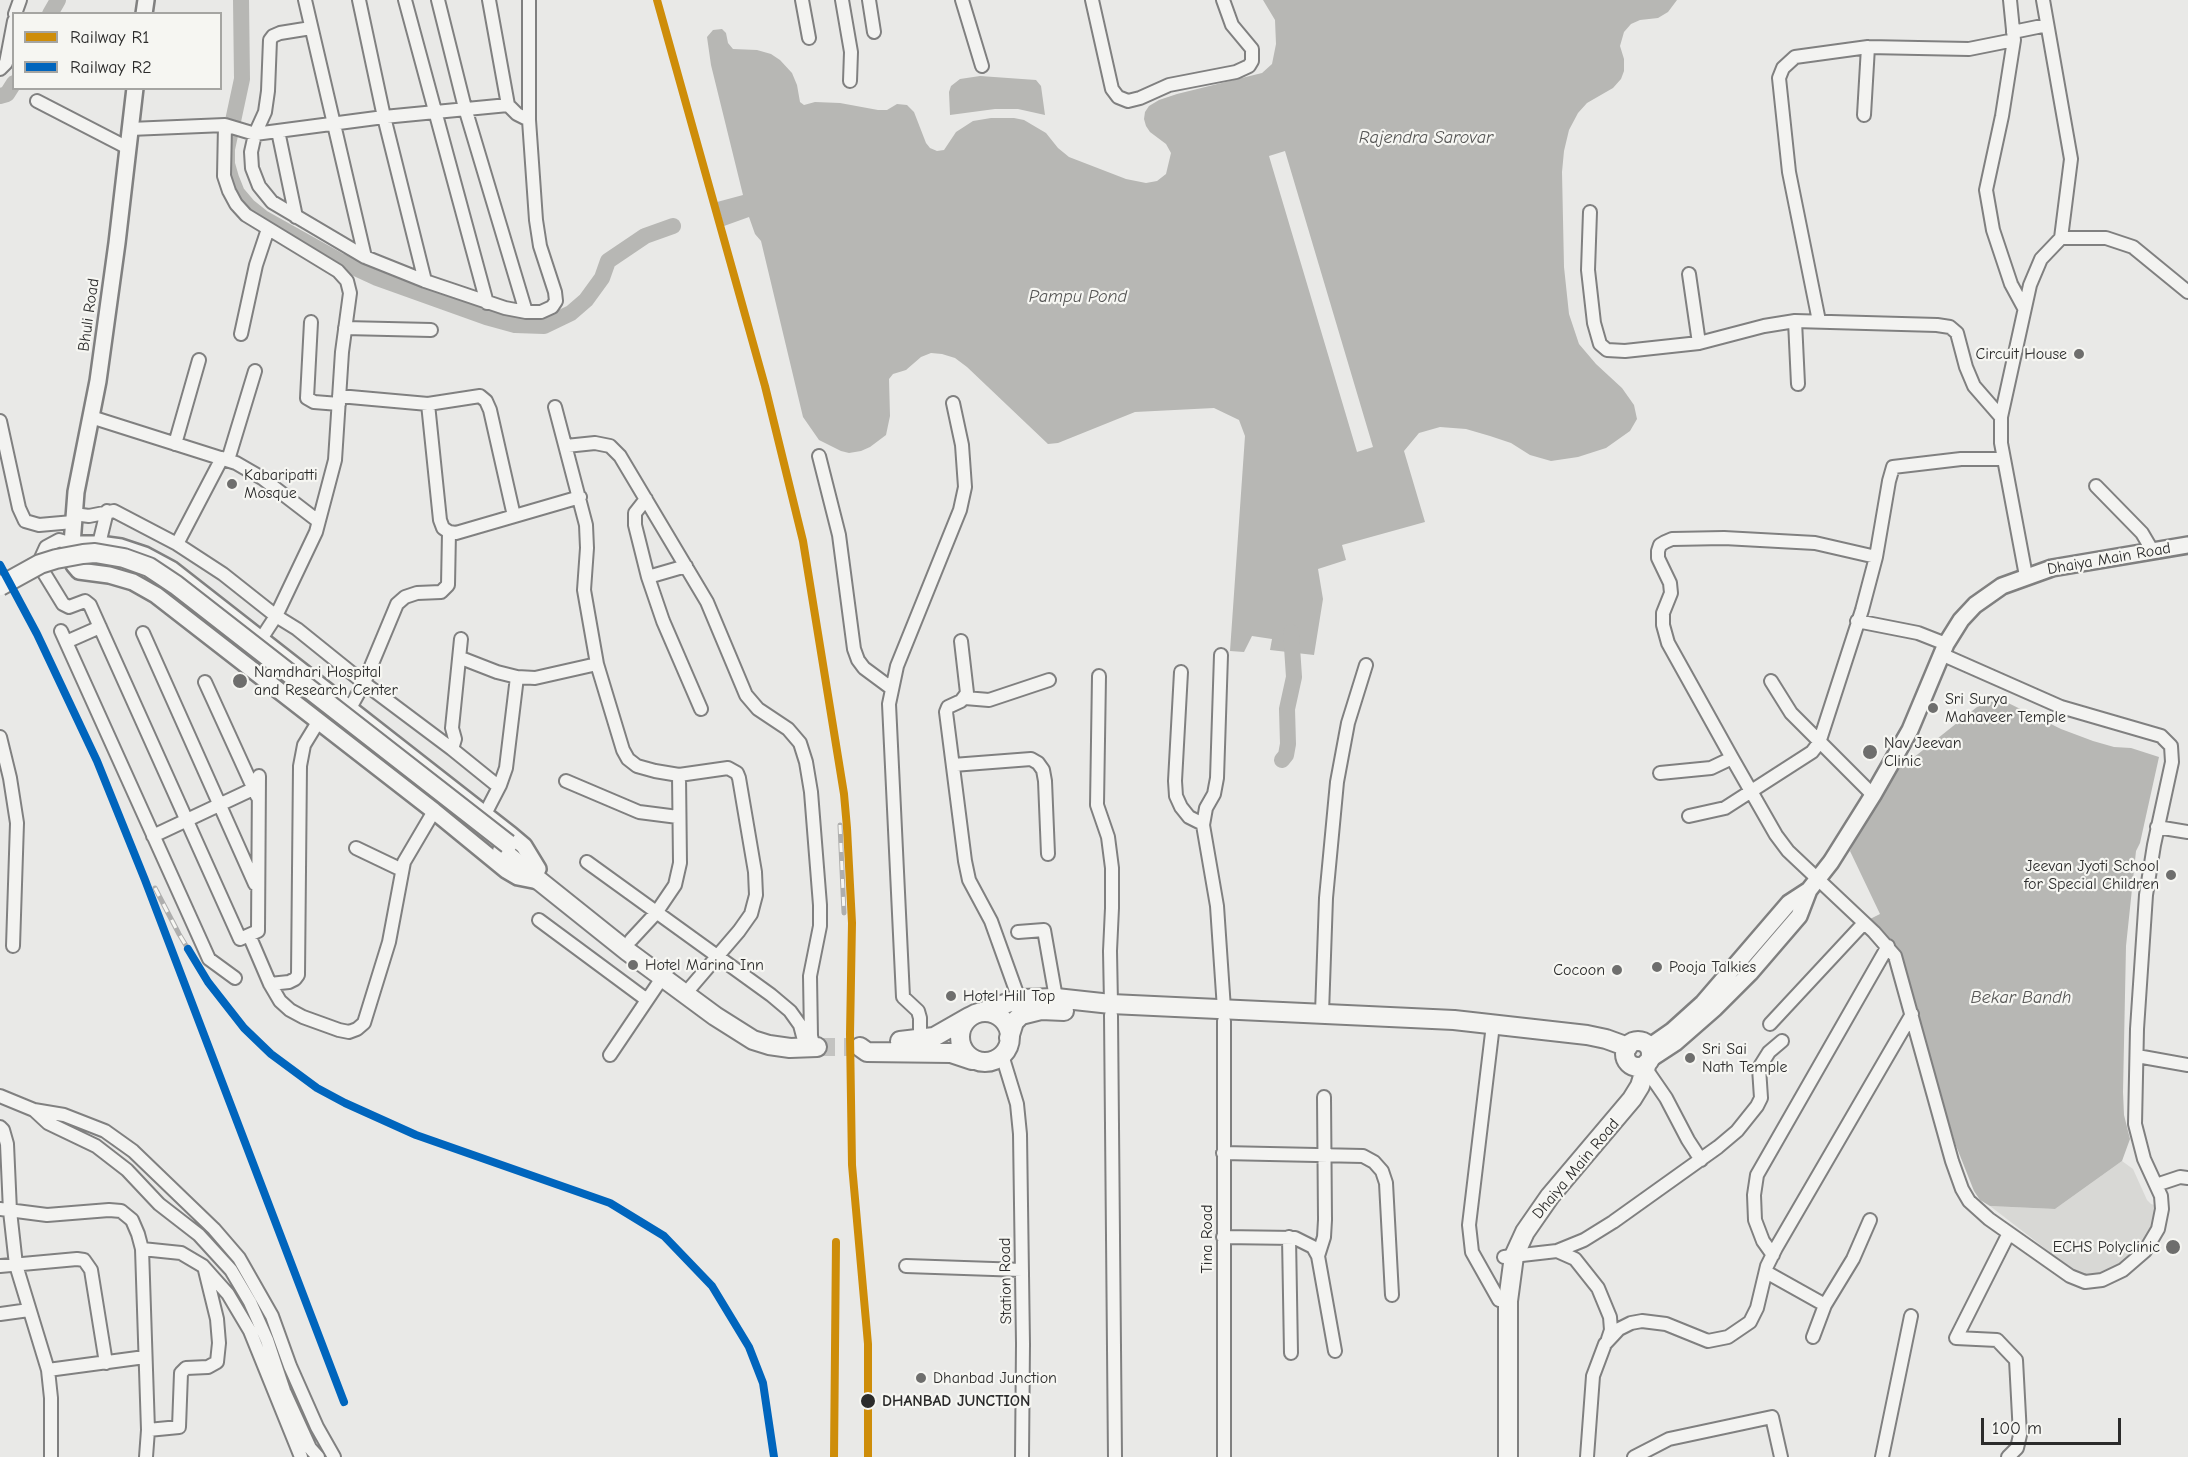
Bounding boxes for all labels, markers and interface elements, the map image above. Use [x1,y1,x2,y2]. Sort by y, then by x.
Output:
legend [12,12,222,90]
text: Railway R1 [70,27,149,48]
text: Railway R2 [70,57,152,78]
water label: Rajendra Sarovar [1359,127,1493,149]
street label: Bhuli Road [74,277,104,353]
water label: Pampu Pond [1029,286,1127,308]
place label: Circuit House [1975,344,2067,364]
marker: Circuit House [2072,347,2086,361]
place label: Kabaripatti Mosque [244,465,318,503]
marker: Kabaripatti Mosque [225,477,239,491]
street label: Dhaiya Main Road [2046,539,2172,579]
place label: Namdhari Hospital and Research Center [254,662,398,700]
marker: Namdhari Hospital and Research Center [231,672,249,690]
place label: Sri Surya Mahaveer Temple [1945,689,2066,727]
marker: Sri Surya Mahaveer Temple [1926,701,1940,715]
place label: Nav Jeevan Clinic [1884,733,1962,771]
marker: Nav Jeevan Clinic [1861,743,1879,761]
place label: Jeevan Jyoti School for Special Children [2024,856,2159,894]
marker: Jeevan Jyoti School for Special Children [2164,868,2178,882]
place label: Hotel Marina Inn [645,955,764,975]
place label: Pooja Talkies [1669,957,1756,977]
marker: Hotel Marina Inn [626,958,640,972]
place label: Cocoon [1553,960,1605,980]
marker: Pooja Talkies [1650,960,1664,974]
marker: Cocoon [1610,963,1624,977]
place label: Hotel Hill Top [963,986,1055,1006]
water label: Bekar Bandh [1970,987,2072,1009]
marker: Hotel Hill Top [944,989,958,1003]
place label: Sri Sai Nath Temple [1702,1039,1788,1077]
marker: Sri Sai Nath Temple [1683,1051,1697,1065]
street label: Dhaiya Main Road [1528,1115,1624,1223]
street label: Tina Road [1197,1205,1217,1273]
place label: ECHS Polyclinic [2053,1237,2160,1257]
street label: Station Road [996,1238,1016,1324]
marker: ECHS Polyclinic [2164,1238,2182,1256]
place label: Dhanbad Junction [933,1368,1057,1388]
marker: Dhanbad Junction [914,1371,928,1385]
place label: DHANBAD JUNCTION [882,1391,1030,1411]
marker: DHANBAD JUNCTION [859,1392,877,1410]
scale bar [1984,1406,2124,1444]
text: 100 m [1992,1418,2042,1439]

